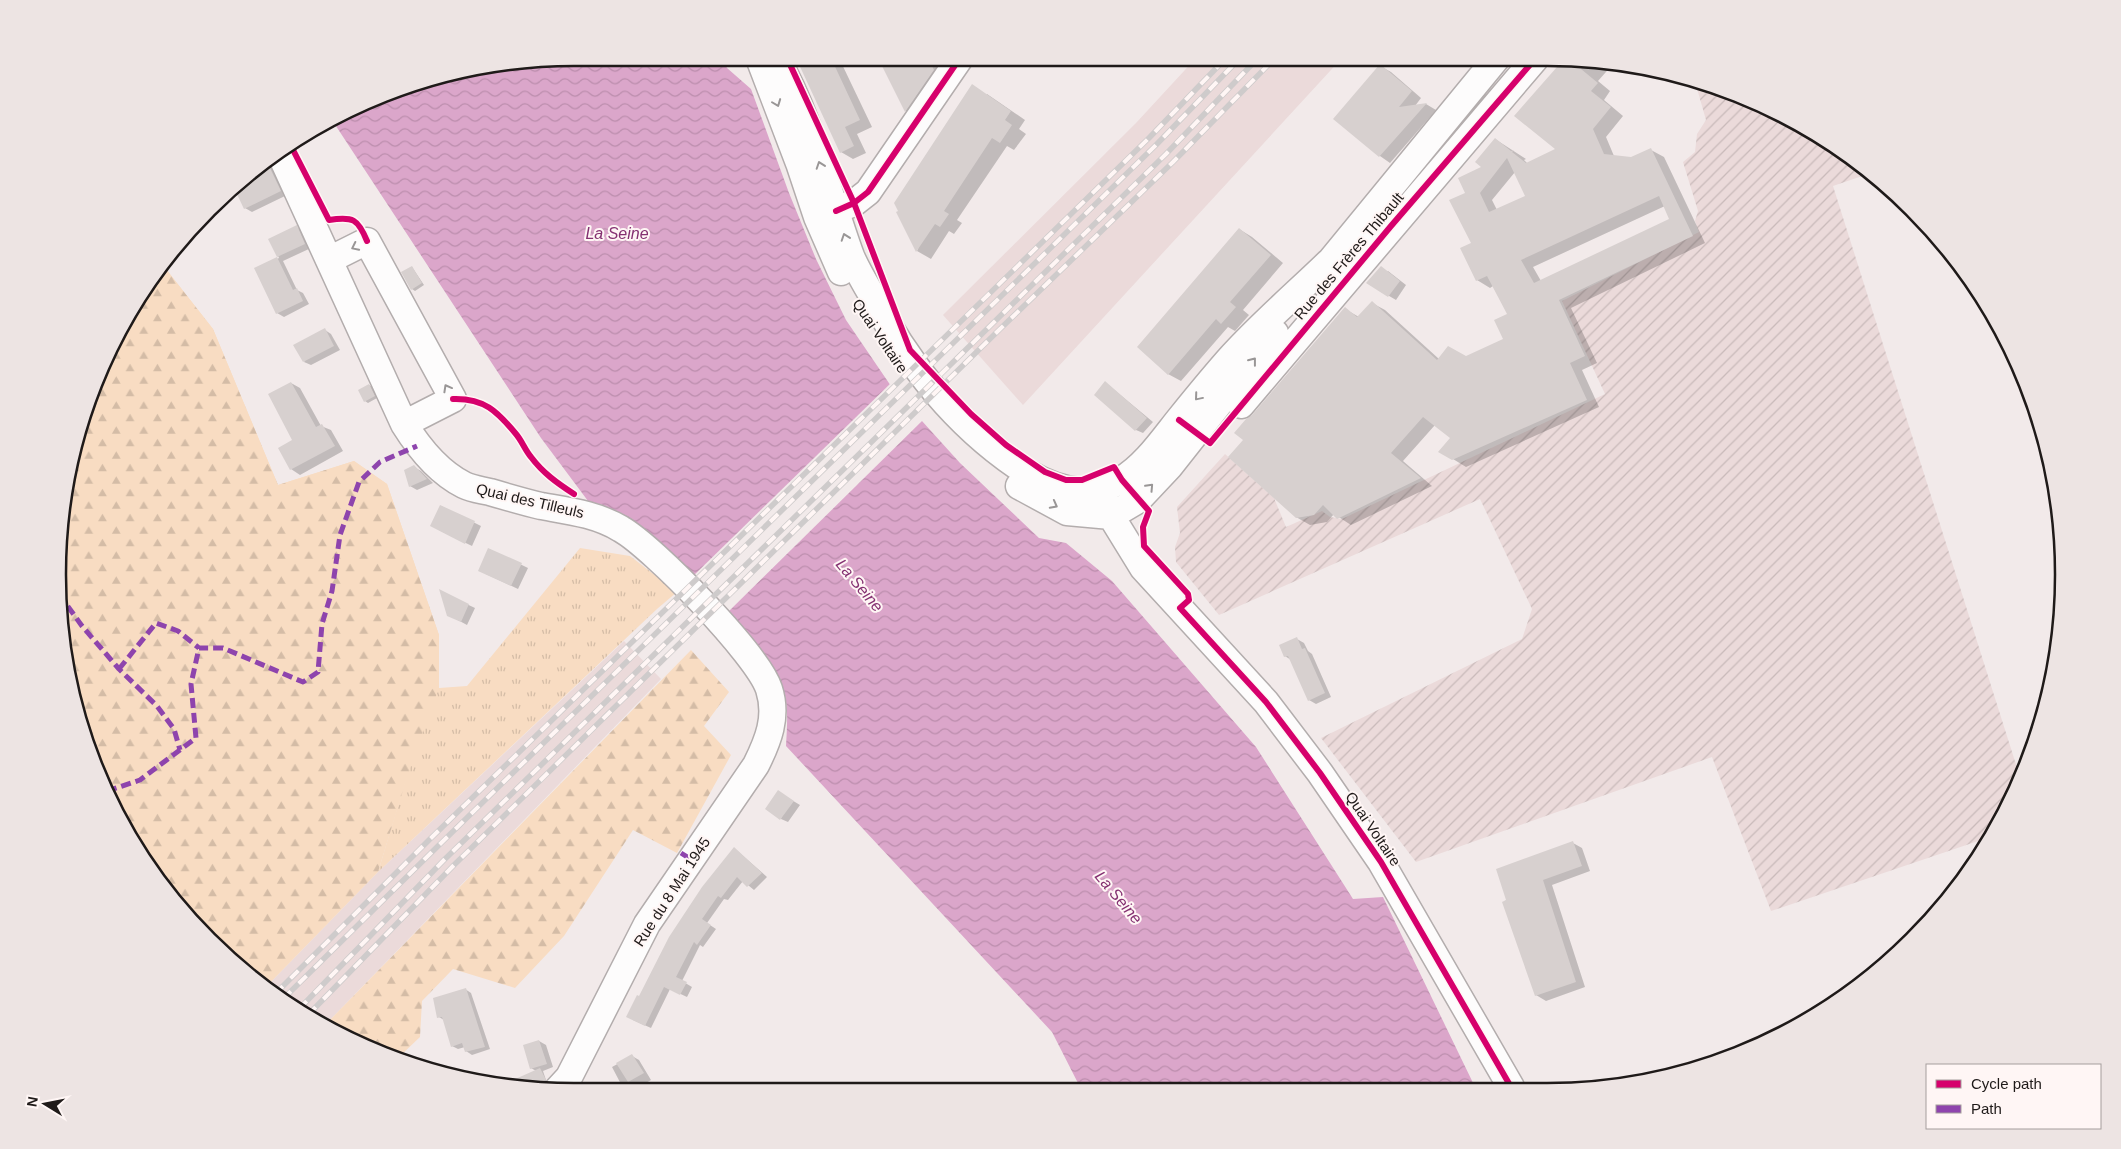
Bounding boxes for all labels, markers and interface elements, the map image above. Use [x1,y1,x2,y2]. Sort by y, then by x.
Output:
one-way arrow [770,98,781,107]
one-way arrow [816,161,826,169]
street label: Rue des Frères Thibault [1290,188,1407,323]
water label: La Seine [585,225,649,242]
one-way arrow [841,233,851,242]
one-way arrow [352,241,361,251]
street label: Quai Voltaire [849,295,911,376]
one-way arrow [1247,357,1256,367]
one-way arrow [443,385,453,394]
one-way arrow [1195,391,1203,400]
street label: Quai des Tilleuls [475,480,586,521]
one-way arrow [1144,483,1153,492]
one-way arrow [1048,499,1057,509]
water label: La Seine [833,556,886,615]
street label: Quai Voltaire [1342,788,1404,869]
street label: Rue du 8 Mai 1945 [630,834,713,950]
water label: La Seine [1092,868,1145,927]
legend [1926,1064,2101,1129]
text: Cycle path [1971,1075,2042,1092]
north arrow [20,1079,70,1129]
text: N [23,1095,41,1108]
text: Path [1971,1100,2002,1117]

